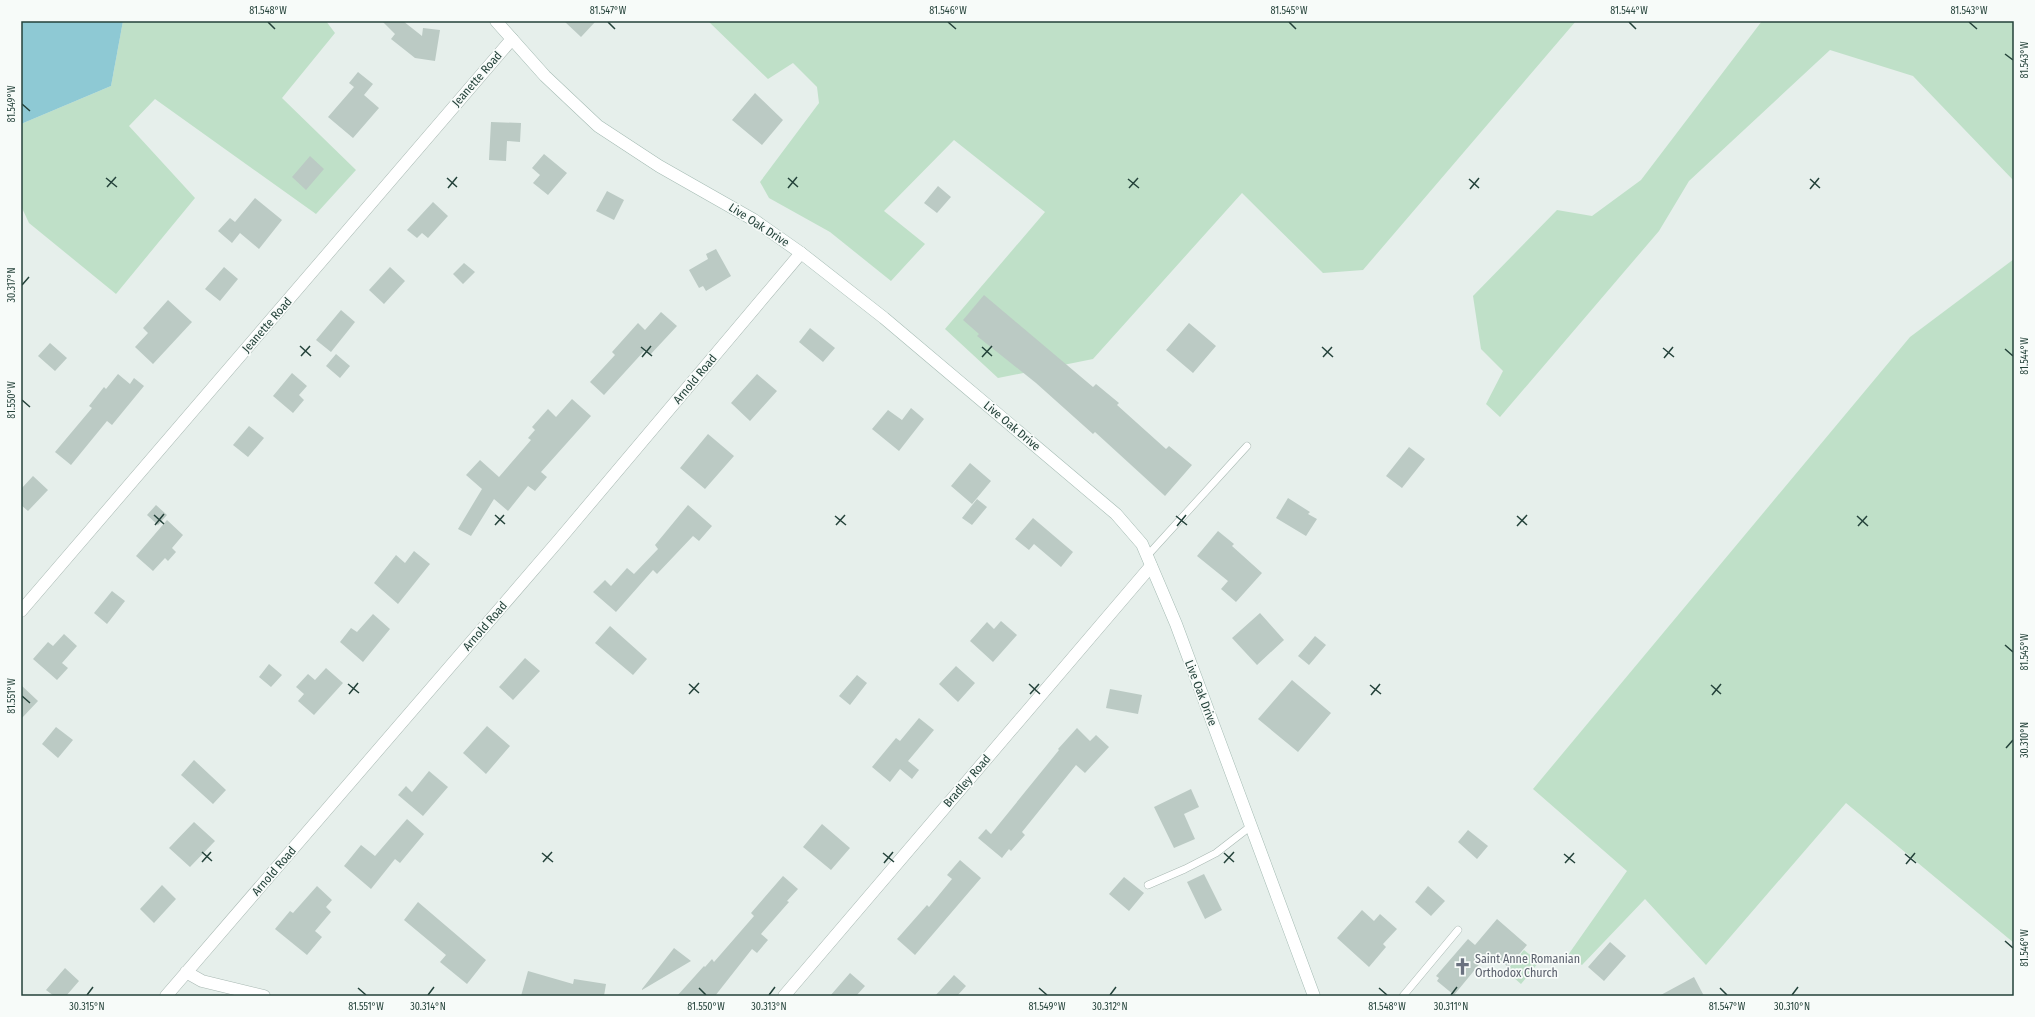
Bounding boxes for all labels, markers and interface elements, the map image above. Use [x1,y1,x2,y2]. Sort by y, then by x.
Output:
text: 81.548°W [249,5,287,17]
text: 81.547°W [590,5,627,17]
text: 81.546°W [929,5,967,17]
text: 81.545°W [1271,5,1308,17]
text: 81.544°W [1610,5,1648,17]
text: 81.543°W [1951,5,1988,17]
text: 81.543°W [2019,41,2031,78]
street label: Jeanette Road [449,49,505,109]
text: 81.549°W [6,85,18,123]
street label: Live Oak Drive [726,200,792,250]
text: 30.317°N [6,267,18,303]
street label: Jeanette Road [239,295,295,355]
text: 81.544°W [2019,337,2031,375]
street label: Arnold Road [670,351,720,407]
text: 81.550°W [6,381,18,419]
street label: Live Oak Drive [981,398,1043,454]
street label: Arnold Road [460,599,510,653]
text: 81.545°W [2019,633,2031,670]
street label: Live Oak Drive [1182,658,1220,728]
text: 81.551°W [6,678,18,714]
text: 30.310°N [2019,722,2031,758]
street label: Bradley Road [940,752,994,810]
street label: Arnold Road [249,844,299,898]
text: 81.546°W [2019,929,2031,967]
place label: Saint Anne Romanian Orthodox Church [1475,952,1580,980]
church icon: Saint Anne Romanian Orthodox Church [1452,956,1472,976]
text: 30.315°N [69,1001,105,1013]
text: 81.551°W [348,1001,384,1013]
text: 30.314°N [410,1001,446,1013]
text: 81.550°W [687,1001,725,1013]
text: 30.313°N [751,1001,787,1013]
text: 81.549°W [1028,1001,1066,1013]
text: 30.312°N [1092,1001,1128,1013]
text: 81.548°W [1368,1001,1406,1013]
text: 30.311°N [1434,1001,1468,1013]
text: 81.547°W [1709,1001,1746,1013]
text: 30.310°N [1774,1001,1810,1013]

